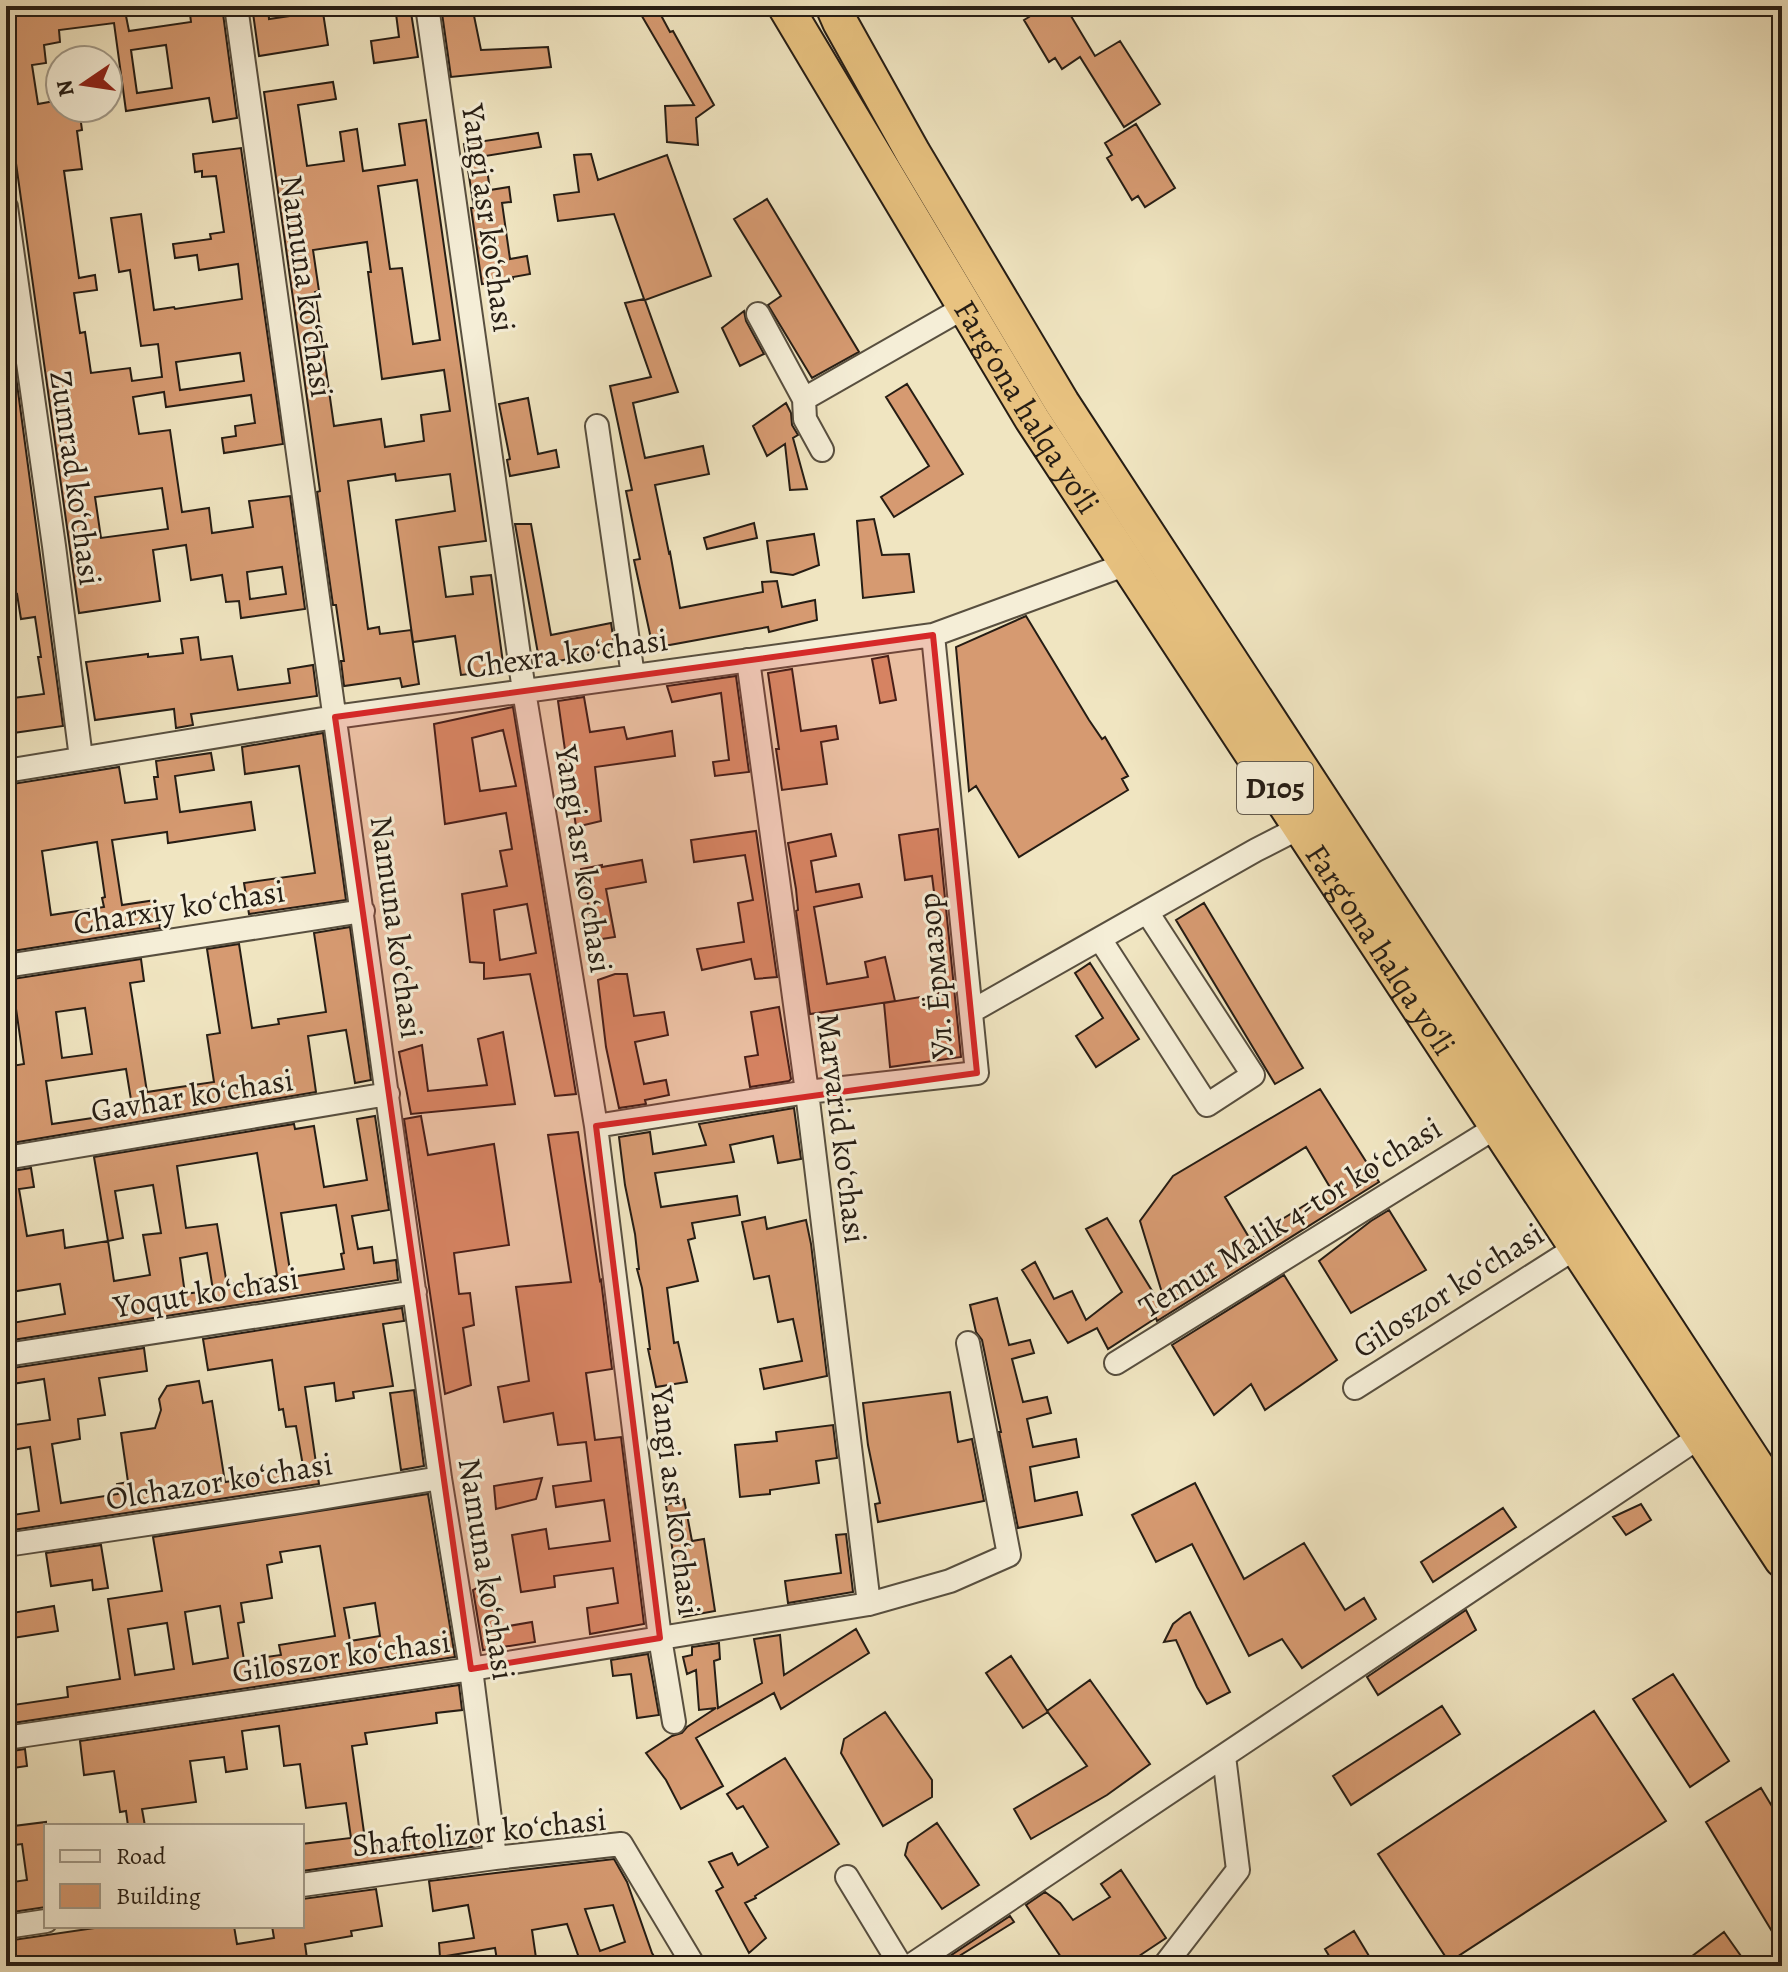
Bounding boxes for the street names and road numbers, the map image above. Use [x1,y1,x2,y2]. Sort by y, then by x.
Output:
street label: Yangi asr koʻchasi [451,100,527,335]
street label: Namuna koʻchasi [270,172,344,400]
street label: Farg‘ona halqa yo‘li [943,291,1110,522]
street label: Zumrad koʻchasi [39,368,113,588]
street label: Chexra koʻchasi [463,617,671,689]
street label: Yangi asr koʻchasi [544,741,624,976]
road number: D105 [1237,762,1313,814]
street label: Namuna koʻchasi [360,813,434,1041]
street label: Farg‘ona halqa yo‘li [1295,835,1466,1064]
street label: Charxiy koʻchasi [70,869,288,945]
street label: Ул. Ёрмазор [906,891,964,1061]
street label: Marvarid koʻchasi [806,1010,878,1246]
street label: Gavhar koʻchasi [88,1057,296,1133]
street label: Temur Malik 4-tor koʻchasi [1130,1106,1450,1328]
street label: Giloszor koʻchasi [1344,1212,1552,1368]
street label: Yoqut koʻchasi [109,1256,302,1329]
street label: Yangi asr koʻchasi [640,1383,712,1618]
street label: Olchazor koʻchasi [102,1441,336,1521]
street label: Namuna koʻchasi [448,1455,526,1683]
street label: Giloszor koʻchasi [229,1619,453,1693]
street label: Shaftolizor koʻchasi [350,1797,608,1867]

